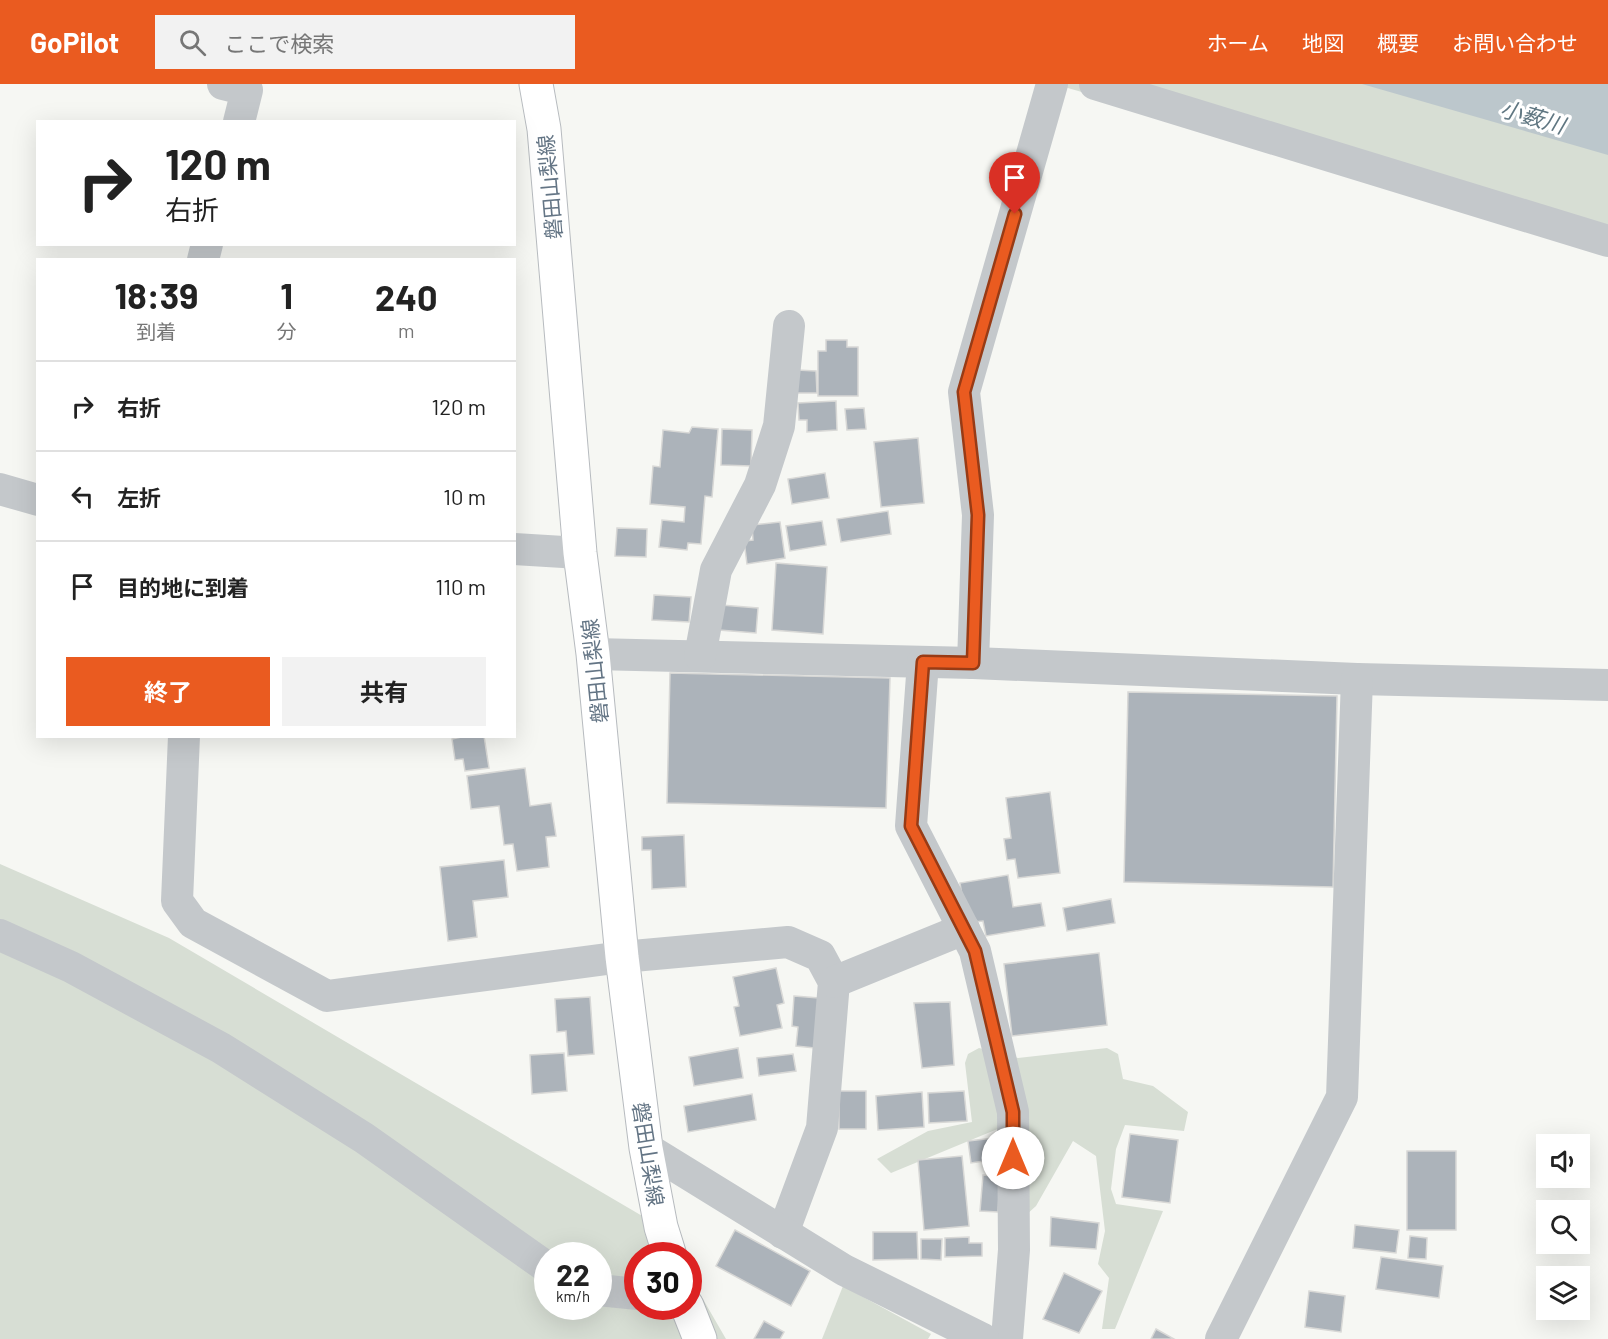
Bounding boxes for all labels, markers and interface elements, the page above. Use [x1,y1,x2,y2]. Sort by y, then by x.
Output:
search box [155,15,575,69]
text: GoPilot [30,25,119,59]
icon: search [176,26,209,59]
text: ここで検索 [224,30,334,56]
text: ホーム [1207,30,1269,55]
text: 地図 [1302,30,1344,55]
text: 概要 [1377,30,1419,55]
text: お問い合わせ [1452,30,1578,55]
water label: 小薮川 [1498,94,1570,138]
street label: 磐田山梨線 [532,134,566,240]
text: 120 m [165,138,271,188]
icon: right [66,144,144,222]
pin [989,152,1040,214]
icon: arrive [998,161,1031,194]
text: 右折 [165,193,219,225]
text: 18:39 [114,273,198,316]
text: 1 [280,273,293,316]
text: 240 [375,275,438,318]
text: m [398,318,415,342]
text: 到着 [136,319,176,343]
text: 分 [277,319,297,343]
icon: right [66,390,99,423]
text: 120 m [431,393,486,419]
text: 右折 [117,394,161,420]
icon: left [66,480,99,513]
text: 10 m [443,483,486,509]
text: 左折 [117,484,161,510]
icon: arrive [66,570,99,603]
text: 110 m [436,573,486,599]
text: 目的地に到着 [117,574,249,600]
street label: 磐田山梨線 [576,617,612,725]
button: 終了 [66,657,270,726]
button: 共有 [282,657,486,726]
street label: 磐田山梨線 [628,1100,670,1208]
position arrow [981,1126,1045,1190]
map controls [1536,1134,1590,1320]
button: sound [1536,1134,1590,1188]
button: search [1536,1200,1590,1254]
speed limit sign: 30 [624,1242,702,1320]
text: 22 [556,1256,590,1292]
button: layers [1536,1266,1590,1320]
text: km/h [556,1287,590,1305]

